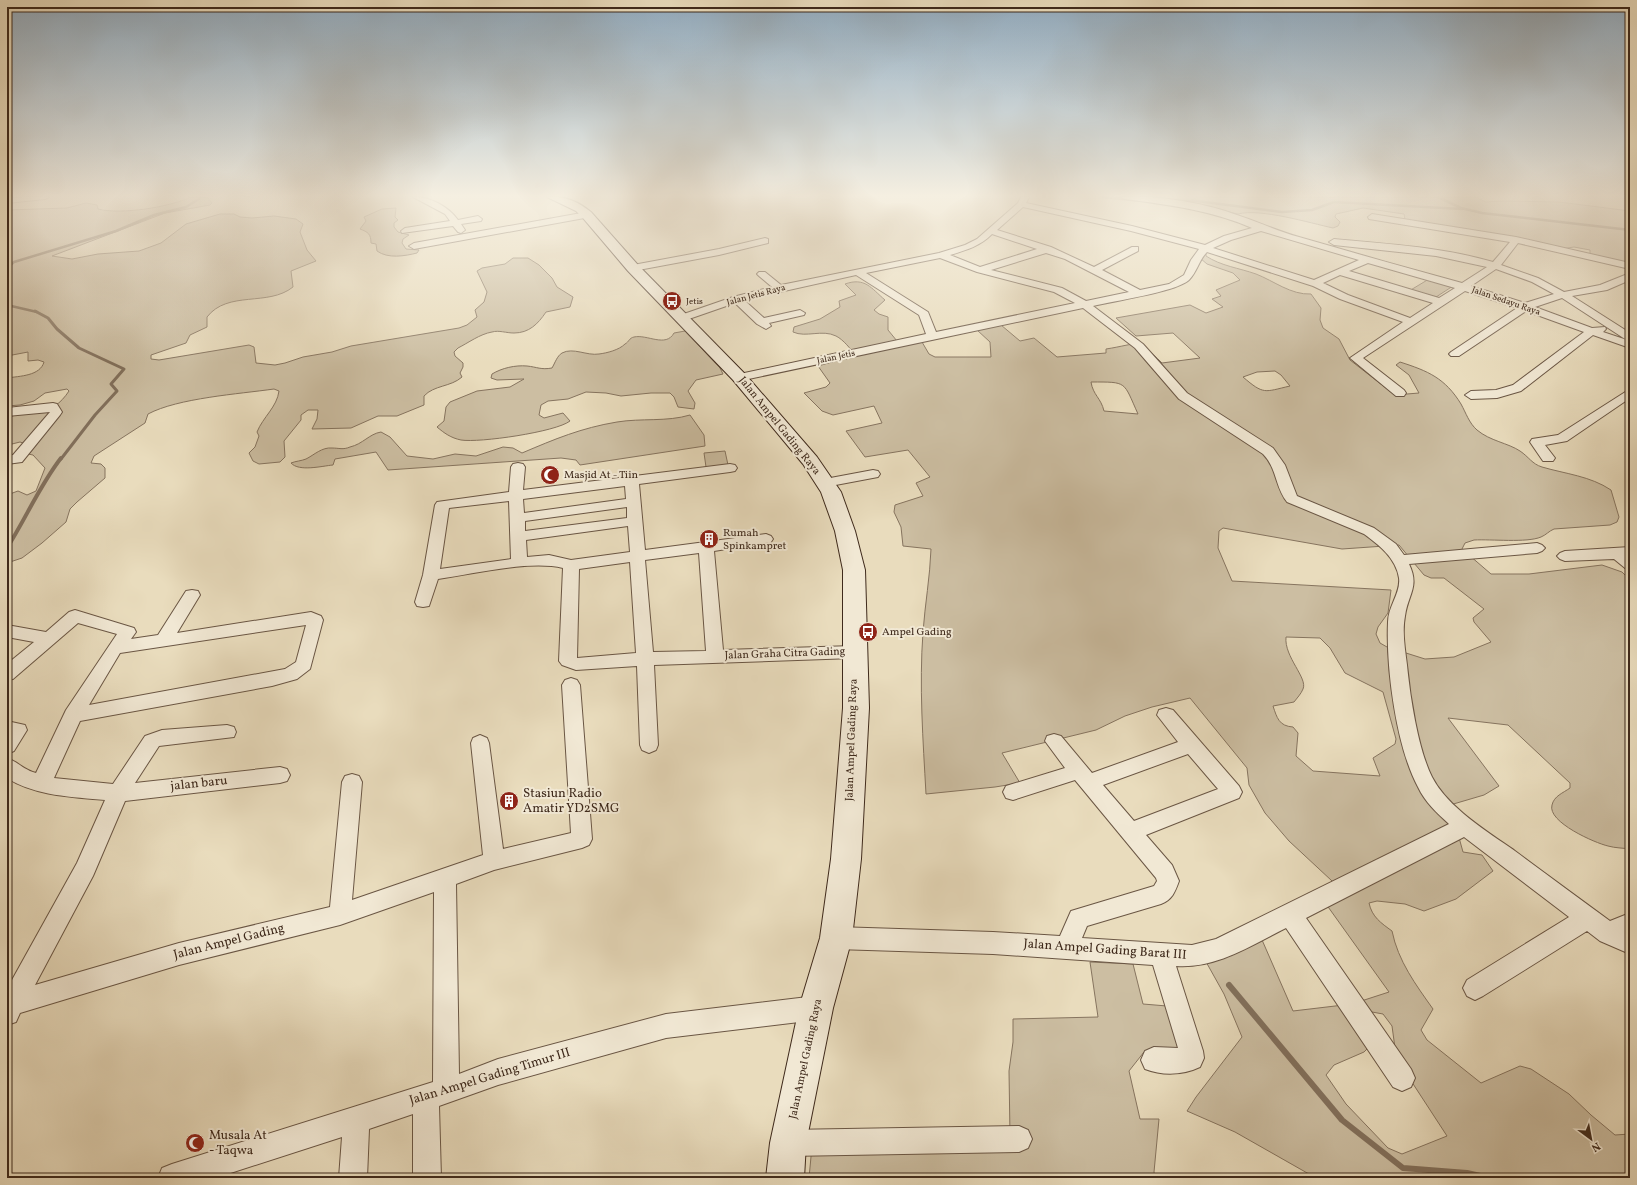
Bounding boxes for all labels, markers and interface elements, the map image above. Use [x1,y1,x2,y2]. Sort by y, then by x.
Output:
street label: Jalan Jetis Raya [725,281,787,309]
street label: Jalan Sedayu Raya [1470,283,1543,319]
bus stop icon: Jetis [661,290,683,312]
place label: Jetis [686,295,703,308]
street label: Jalan Jetis [816,347,856,367]
street label: Jalan Ampel Gading Raya [735,374,824,479]
mosque icon: Masjid At - Tiin [539,464,561,486]
place label: Masjid At - Tiin [564,468,638,483]
place label: Rumah Spinkampret [723,526,787,554]
building icon: Rumah Spinkampret [698,528,720,550]
bus stop icon: Ampel Gading [857,621,879,643]
place label: Ampel Gading [882,625,952,640]
street label: Jalan Graha Citra Gading [724,644,846,664]
street label: Jalan Ampel Gading Raya [842,678,862,802]
street label: jalan baru [170,772,228,796]
place label: Stasiun Radio Amatir YD2SMG [523,785,620,818]
building icon: Stasiun Radio Amatir YD2SMG [498,790,520,812]
street label: Jalan Ampel Gading [172,919,287,965]
street label: Jalan Ampel Gading Barat III [1023,935,1187,965]
street label: Jalan Ampel Gading Raya [786,997,826,1121]
street label: Jalan Ampel Gading Timur III [407,1044,573,1110]
north arrow [1571,1119,1611,1159]
place label: Musala At - Taqwa [209,1127,267,1160]
mosque icon: Musala At - Taqwa [184,1132,206,1154]
text: N [1588,1138,1603,1155]

